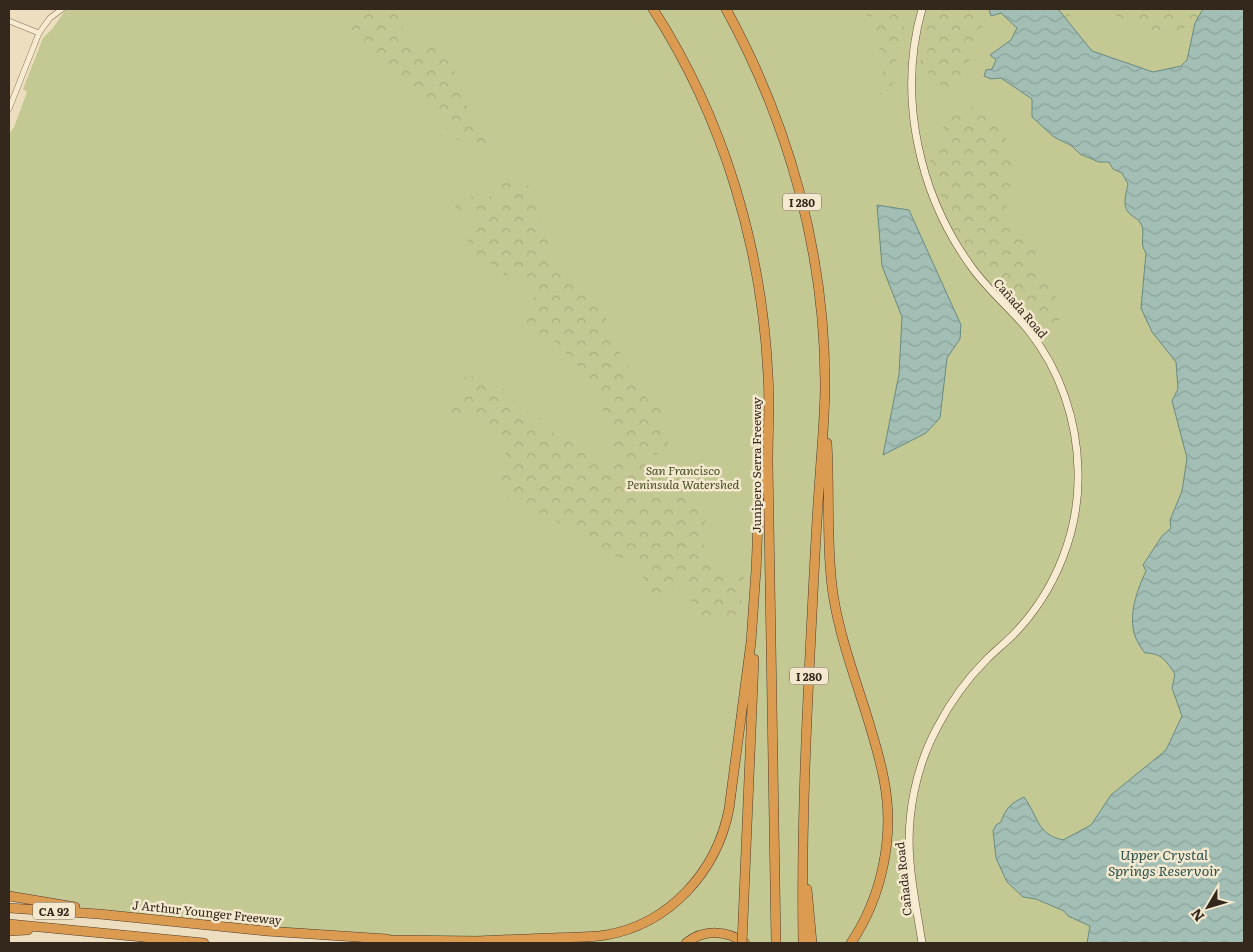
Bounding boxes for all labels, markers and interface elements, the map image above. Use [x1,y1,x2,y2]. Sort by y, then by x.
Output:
road number: I 280 [783,193,821,210]
street label: Cañada Road [990,274,1053,342]
street label: Junipero Serra Freeway [747,397,765,533]
park label: San Francisco Peninsula Watershed [627,461,740,493]
road number: I 280 [790,668,828,684]
street label: Cañada Road [890,840,916,917]
water label: Upper Crystal Springs Reservoir [1108,844,1220,880]
north arrow [1183,882,1233,932]
street label: J Arthur Younger Freeway [131,895,283,929]
road number: CA 92 [33,902,75,919]
text: N [1185,905,1208,926]

